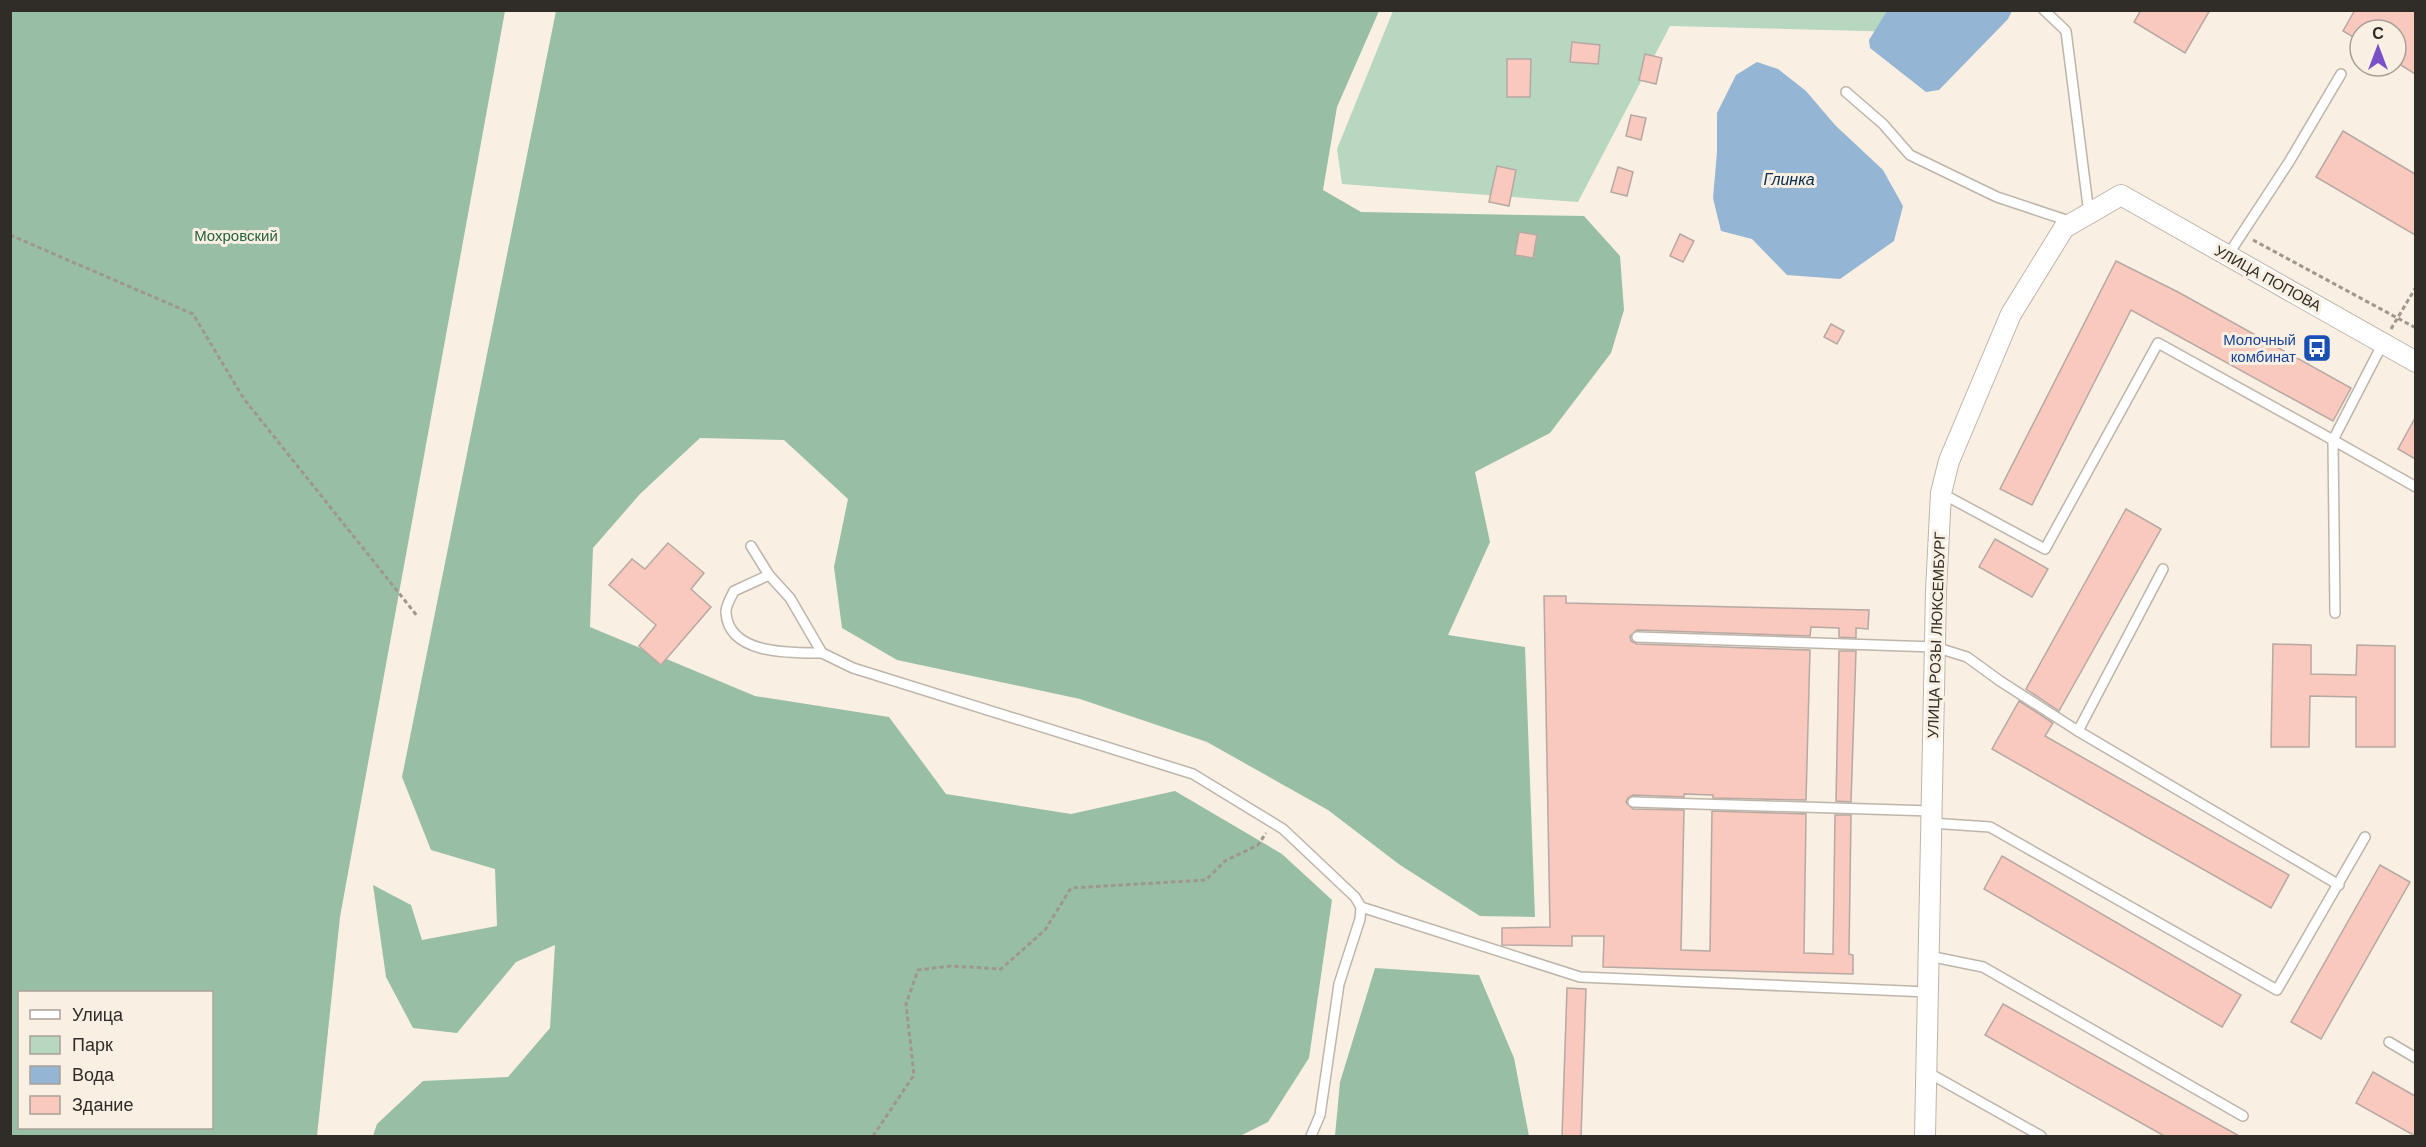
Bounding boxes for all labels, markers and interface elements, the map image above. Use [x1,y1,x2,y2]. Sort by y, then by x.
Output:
north arrow [2348,18,2408,78]
text: С [2372,25,2384,42]
water label: Глинка [1763,171,1815,188]
park label: Мохровский [194,227,278,244]
street label: УЛИЦА ПОПОВА [2212,242,2324,314]
place label: Молочный комбинат [2223,331,2296,365]
bus stop icon: Молочный комбинат [2301,332,2333,364]
street label: УЛИЦА РОЗЫ ЛЮКСЕМБУРГ [1924,531,1948,739]
legend [18,991,213,1129]
text: Улица [72,1005,124,1025]
text: Парк [72,1035,113,1055]
text: Вода [72,1065,115,1085]
text: Здание [72,1095,133,1115]

